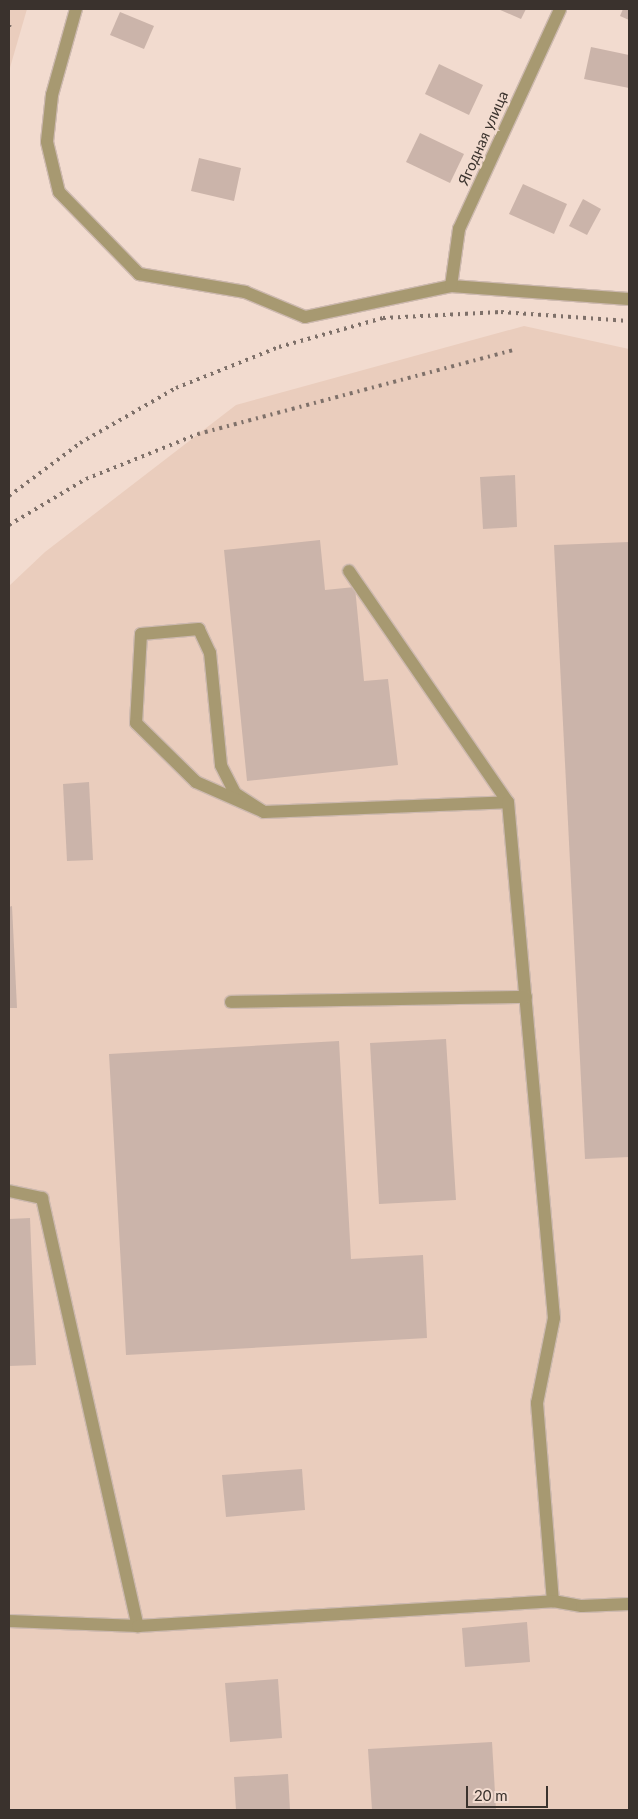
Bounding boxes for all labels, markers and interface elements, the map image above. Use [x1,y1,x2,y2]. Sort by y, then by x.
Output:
street label: Ягодная улица [454,88,512,188]
scale bar [468,1776,550,1808]
text: 20 m [474,1786,508,1804]

